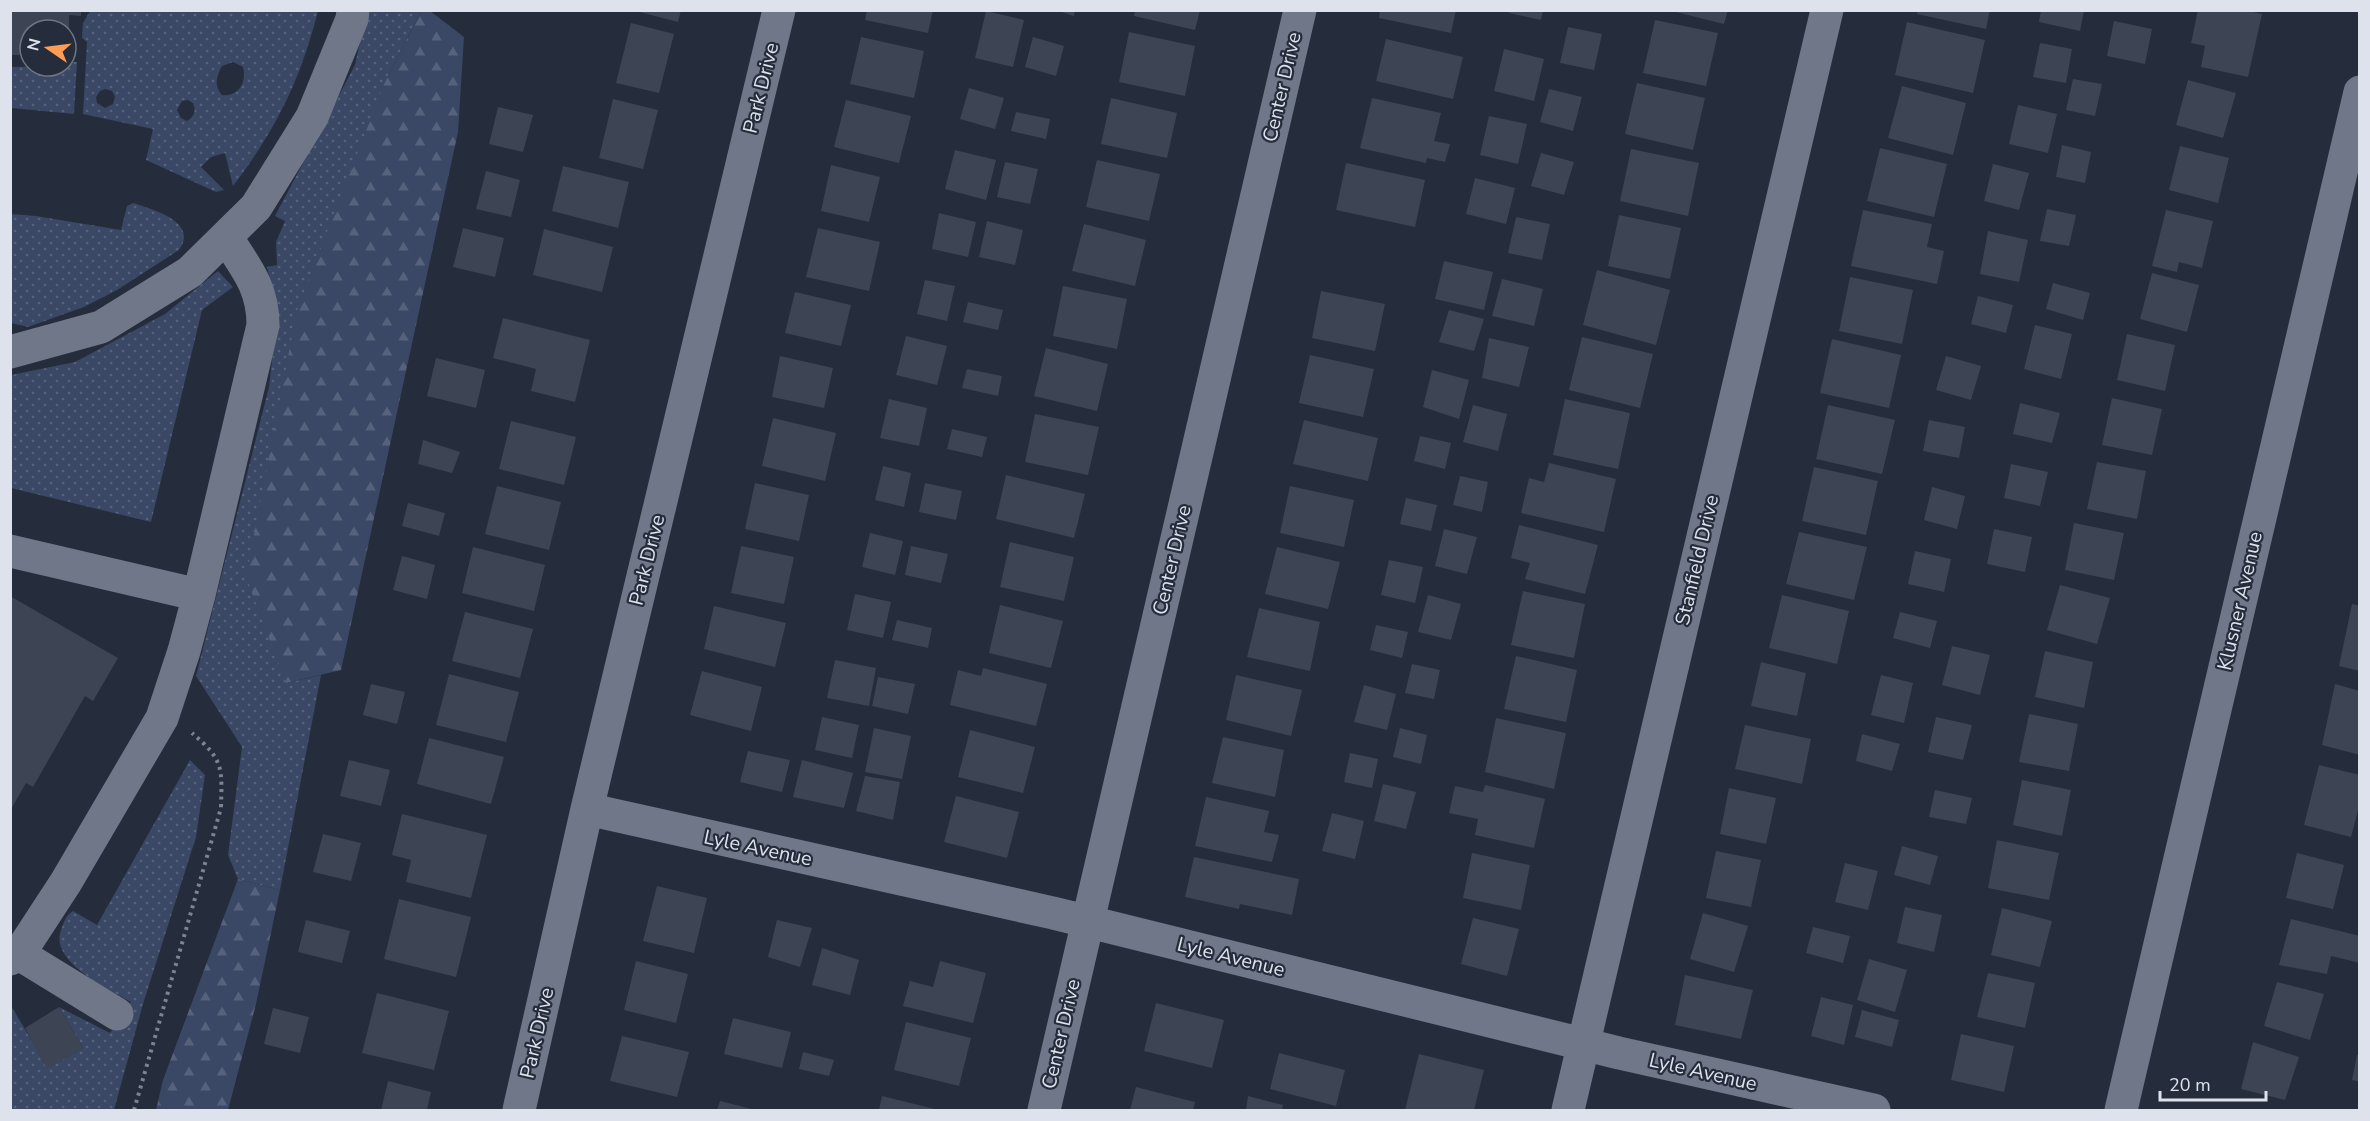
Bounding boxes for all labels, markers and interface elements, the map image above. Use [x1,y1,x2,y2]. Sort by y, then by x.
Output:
north arrow [18,18,78,78]
street label: Center Drive [1256,29,1308,145]
text: N [22,36,47,53]
street label: Park Drive [737,40,785,136]
street label: Stanfield Drive [1669,492,1725,628]
street label: Center Drive [1146,502,1198,618]
street label: Park Drive [623,512,671,608]
street label: Klusner Avenue [2211,529,2269,673]
street label: Lyle Avenue [701,823,815,873]
street label: Lyle Avenue [1174,931,1288,983]
street label: Center Drive [1035,976,1087,1092]
street label: Park Drive [513,985,561,1081]
street label: Lyle Avenue [1646,1046,1760,1098]
scale bar [2160,1064,2266,1102]
text: 20 m [2169,1073,2211,1097]

